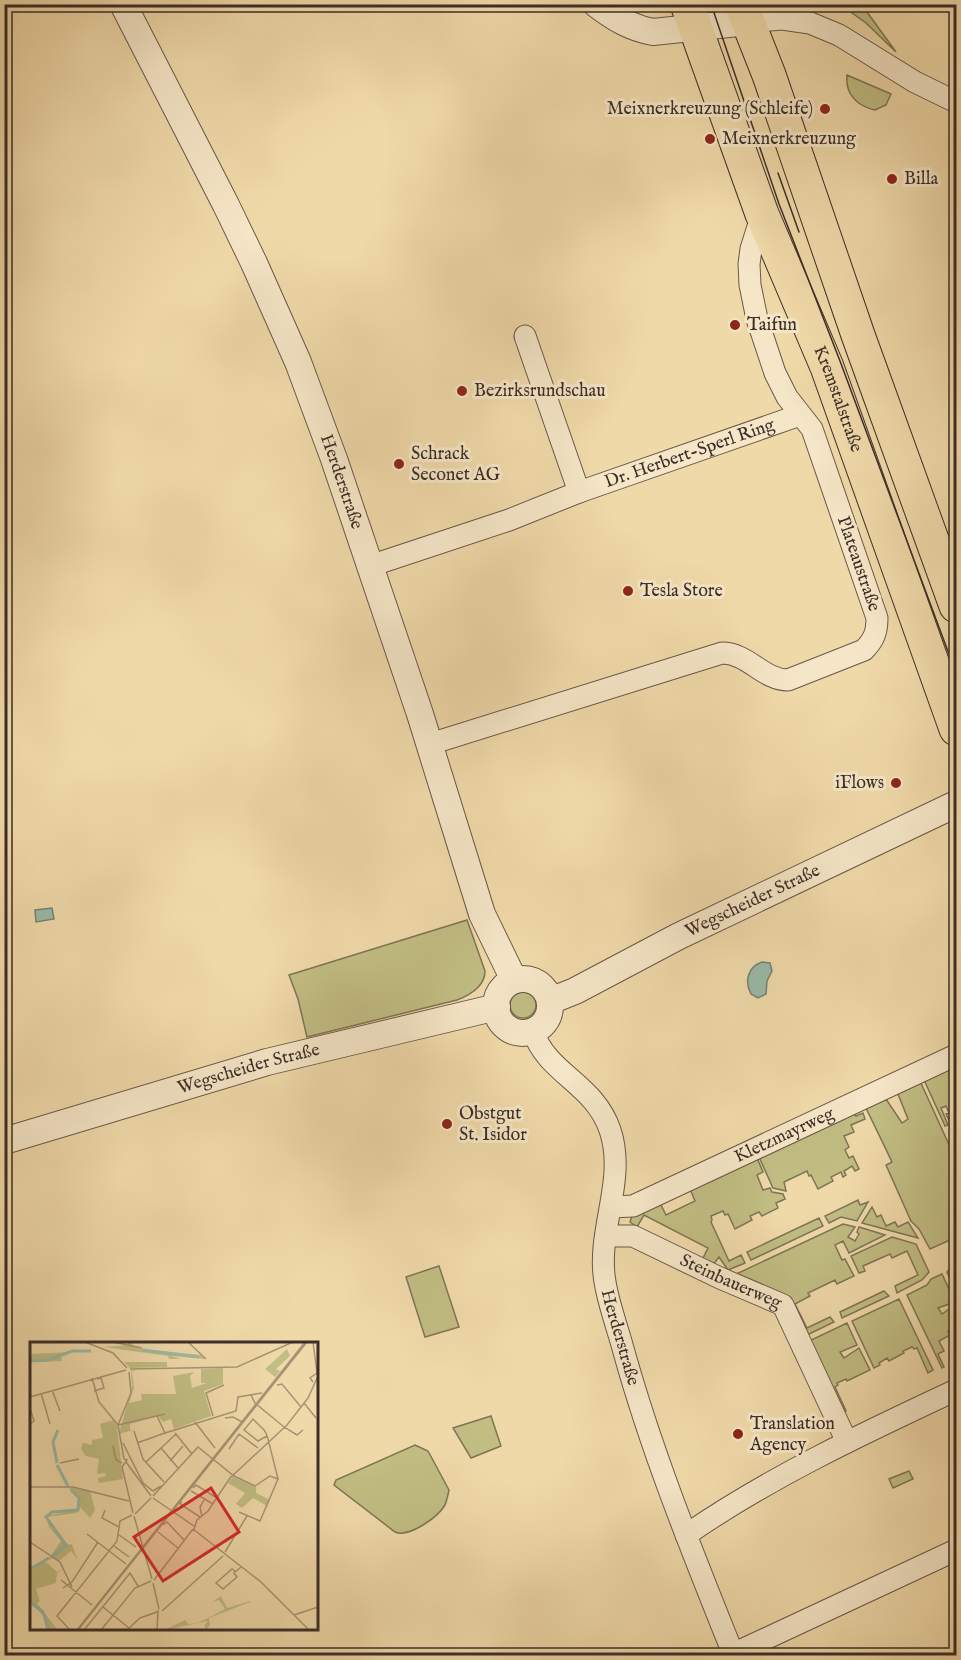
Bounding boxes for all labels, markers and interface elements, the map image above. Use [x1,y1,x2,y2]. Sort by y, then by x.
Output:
place label: Meixnerkreuzung (Schleife) [607,98,813,121]
marker: Meixnerkreuzung (Schleife) [818,102,832,116]
place label: Meixnerkreuzung [722,128,856,151]
marker: Meixnerkreuzung [703,132,717,146]
place label: Billa [904,168,939,191]
marker: Billa [885,172,899,186]
place label: Taifun [747,314,797,337]
marker: Taifun [728,318,742,332]
street label: Kremstalstraße [808,342,868,455]
place label: Bezirksrundschau [474,380,606,403]
marker: Bezirksrundschau [455,384,469,398]
street label: Dr. Herbert-Sperl Ring [602,413,778,494]
street label: Herderstraße [314,431,368,532]
place label: Schrack Seconet AG [411,443,501,487]
marker: Schrack Seconet AG [392,457,406,471]
street label: Plateaustraße [831,513,885,615]
place label: Tesla Store [640,580,723,603]
marker: Tesla Store [621,584,635,598]
place label: iFlows [835,772,884,795]
marker: iFlows [889,776,903,790]
street label: Wegscheider Straße [681,859,824,943]
street label: Wegscheider Straße [175,1038,322,1100]
street label: Kletzmayrweg [731,1102,838,1168]
place label: Obstgut St. Isidor [459,1103,527,1147]
marker: Obstgut St. Isidor [440,1117,454,1131]
street label: Steinbauerweg [676,1249,786,1315]
street label: Herderstraße [595,1287,645,1388]
inset map [30,1342,318,1630]
place label: Translation Agency [749,1413,835,1457]
marker: Translation Agency [731,1427,745,1441]

